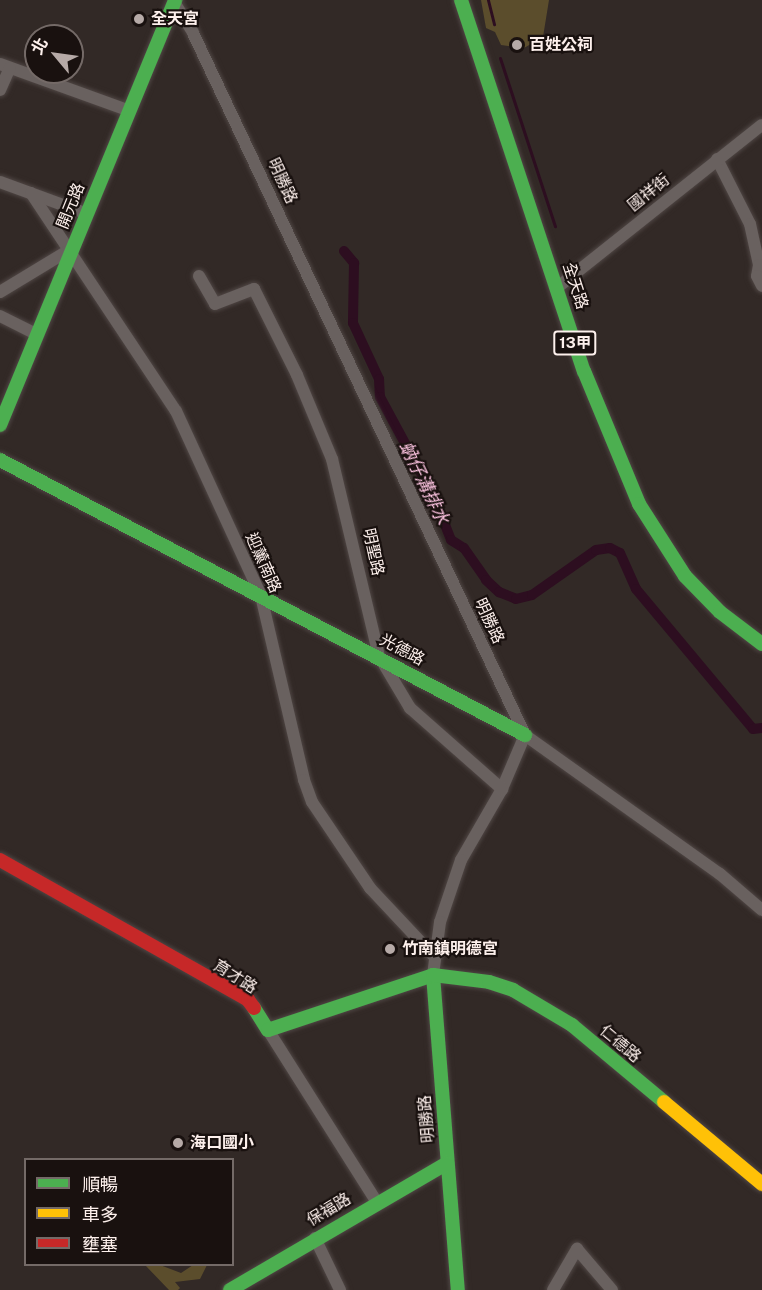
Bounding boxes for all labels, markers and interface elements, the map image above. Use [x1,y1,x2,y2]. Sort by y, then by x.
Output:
place label: 全天宮 [151,9,199,29]
marker: 全天宮 [132,12,146,26]
north arrow [24,24,84,84]
text: 北 [27,34,52,58]
place label: 百姓公祠 [529,35,593,55]
marker: 百姓公祠 [510,38,524,52]
street label: 明勝路 [263,155,301,207]
street label: 國祥街 [624,170,674,216]
street label: 開元路 [53,180,89,232]
street label: 全天路 [558,260,592,312]
road number: 13甲 [552,331,598,355]
water label: 蚋仔溝排水 [395,438,453,528]
street label: 明聖路 [359,527,387,577]
street label: 迎薰南路 [241,530,285,596]
street label: 明勝路 [470,595,508,647]
street label: 光德路 [376,630,428,670]
place label: 竹南鎮明德宮 [402,939,498,959]
marker: 竹南鎮明德宮 [383,942,397,956]
street label: 育才路 [210,956,260,998]
street label: 仁德路 [595,1021,645,1067]
street label: 明勝路 [415,1094,439,1144]
place label: 海口國小 [190,1133,254,1153]
marker: 海口國小 [171,1136,185,1150]
legend [24,1158,234,1266]
text: 順暢 [82,1174,118,1195]
street label: 保福路 [303,1189,355,1231]
text: 車多 [82,1204,118,1225]
text: 壅塞 [82,1234,118,1255]

